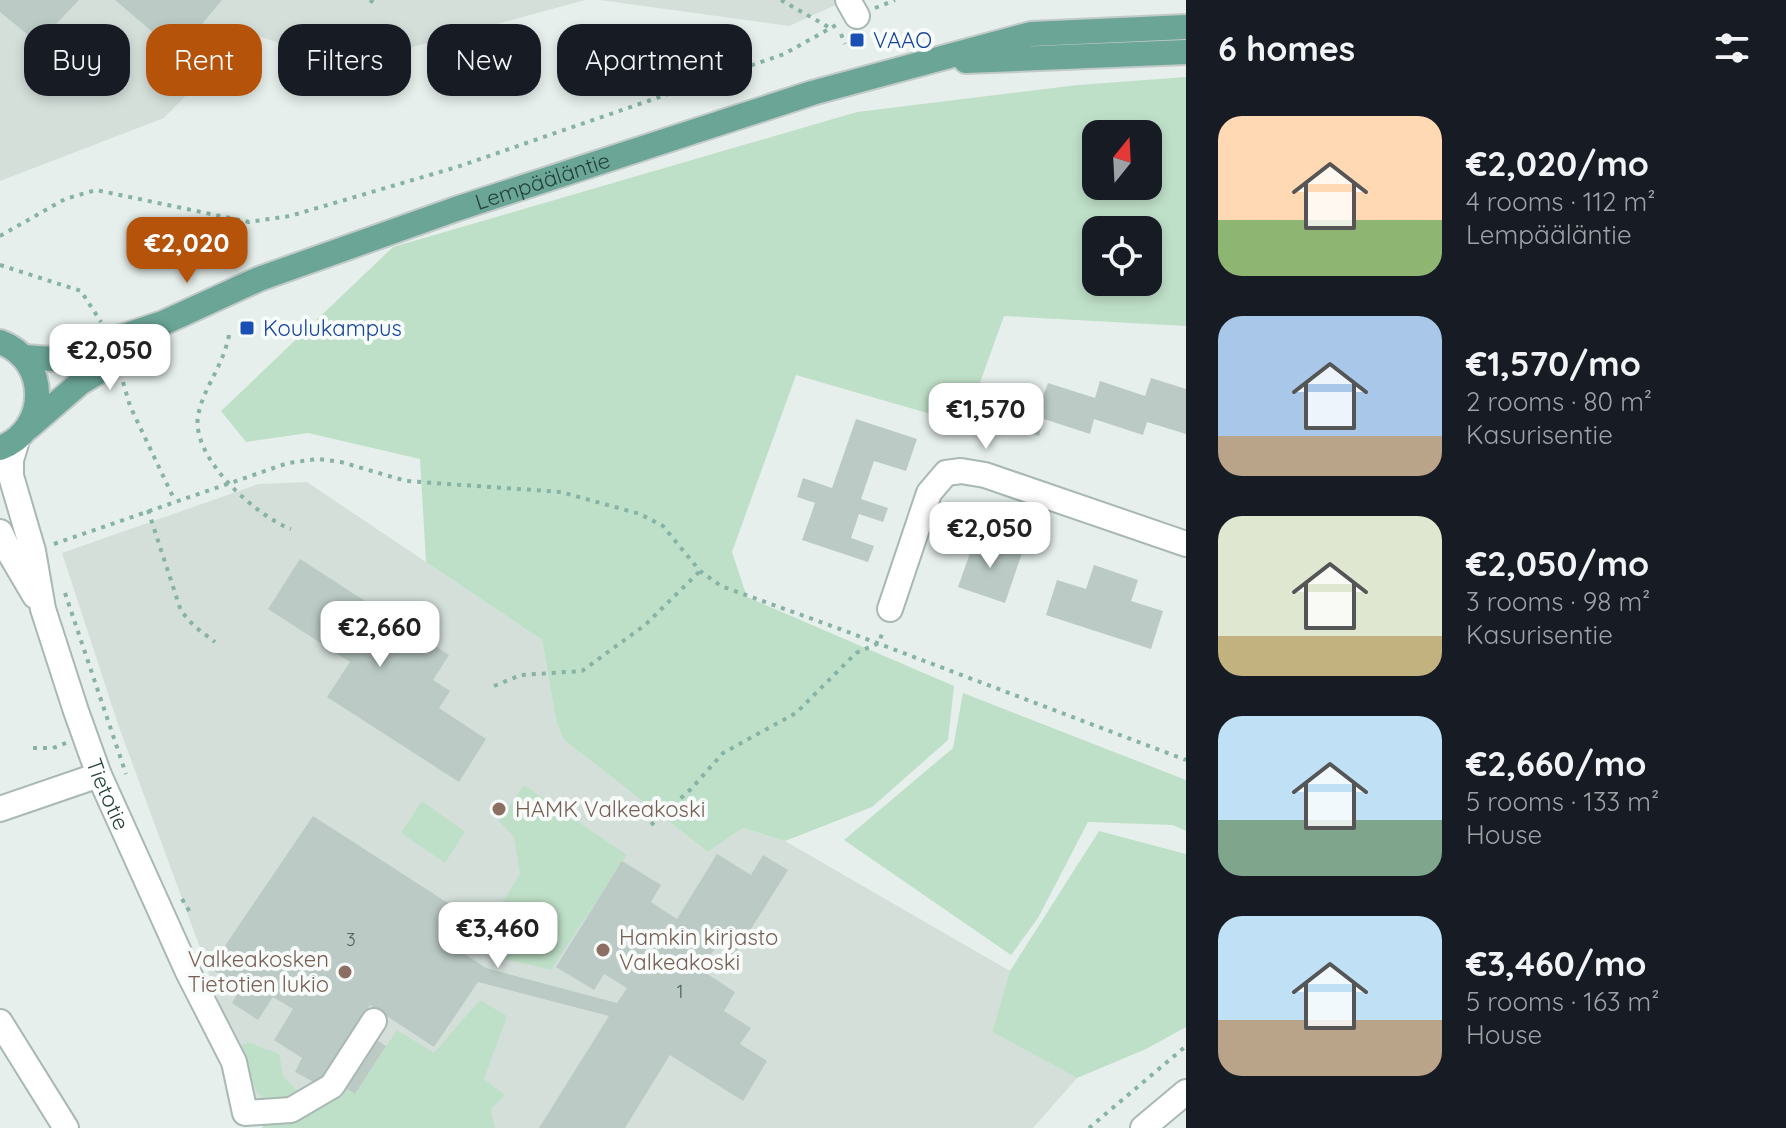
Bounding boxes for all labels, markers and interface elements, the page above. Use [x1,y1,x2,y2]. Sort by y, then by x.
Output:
chip: Buy [24,24,130,96]
chip: Rent [146,24,262,96]
chip: Filters [278,24,411,96]
chip: New [427,24,541,96]
chip: Apartment [557,24,752,96]
place label: VAAO [873,26,932,54]
icon: filters [1710,26,1754,70]
text: 6 homes [1218,27,1355,70]
marker: VAAO [848,31,866,49]
north arrow [1082,120,1162,200]
map controls [1082,120,1162,296]
text: €2,020/mo [1466,142,1649,185]
street label: Lempääläntie [471,146,613,216]
icon: home [1282,148,1378,244]
text: 4 rooms · 112 m² [1466,185,1656,218]
button: locate [1082,216,1162,296]
pin: €2,020 [122,217,252,285]
text: Lempääläntie [1466,218,1632,251]
text: €2,020 [145,226,229,259]
place label: Koulukampus [263,314,402,342]
marker: Koulukampus [238,319,256,337]
pin: €2,050 [45,324,175,392]
text: €2,050 [67,333,153,366]
text: €1,570/mo [1466,342,1641,385]
icon: home [1282,348,1378,444]
pin: €1,570 [921,383,1051,451]
text: 2 rooms · 80 m² [1466,385,1652,418]
text: €1,570 [947,392,1025,425]
text: Kasurisentie [1466,418,1613,451]
pin: €2,050 [925,502,1055,570]
text: €2,050 [947,511,1033,544]
text: €2,050/mo [1466,542,1649,585]
icon: home [1282,548,1378,644]
text: 3 rooms · 98 m² [1466,585,1650,618]
pin: €2,660 [315,601,445,669]
text: €2,660 [339,610,421,643]
text: Kasurisentie [1466,618,1613,651]
text: €2,660/mo [1466,742,1646,785]
icon: home [1282,748,1378,844]
street label: Tietotie [80,754,136,834]
text: 5 rooms · 133 m² [1466,785,1659,818]
place label: HAMK Valkeakoski [515,795,705,823]
marker: HAMK Valkeakoski [490,800,508,818]
text: House [1466,818,1542,851]
pin: €3,460 [433,902,563,970]
text: €3,460 [456,911,540,944]
place label: Hamkin kirjasto Valkeakoski [619,923,778,976]
house number: 3 [346,928,356,951]
marker: Hamkin kirjasto Valkeakoski [594,941,612,959]
text: €3,460/mo [1466,942,1646,985]
place label: Valkeakosken Tietotien lukio [187,945,329,998]
icon: home [1282,948,1378,1044]
marker: Valkeakosken Tietotien lukio [336,963,354,981]
house number: 1 [677,980,683,1003]
text: 5 rooms · 163 m² [1466,985,1660,1018]
text: House [1466,1018,1542,1051]

